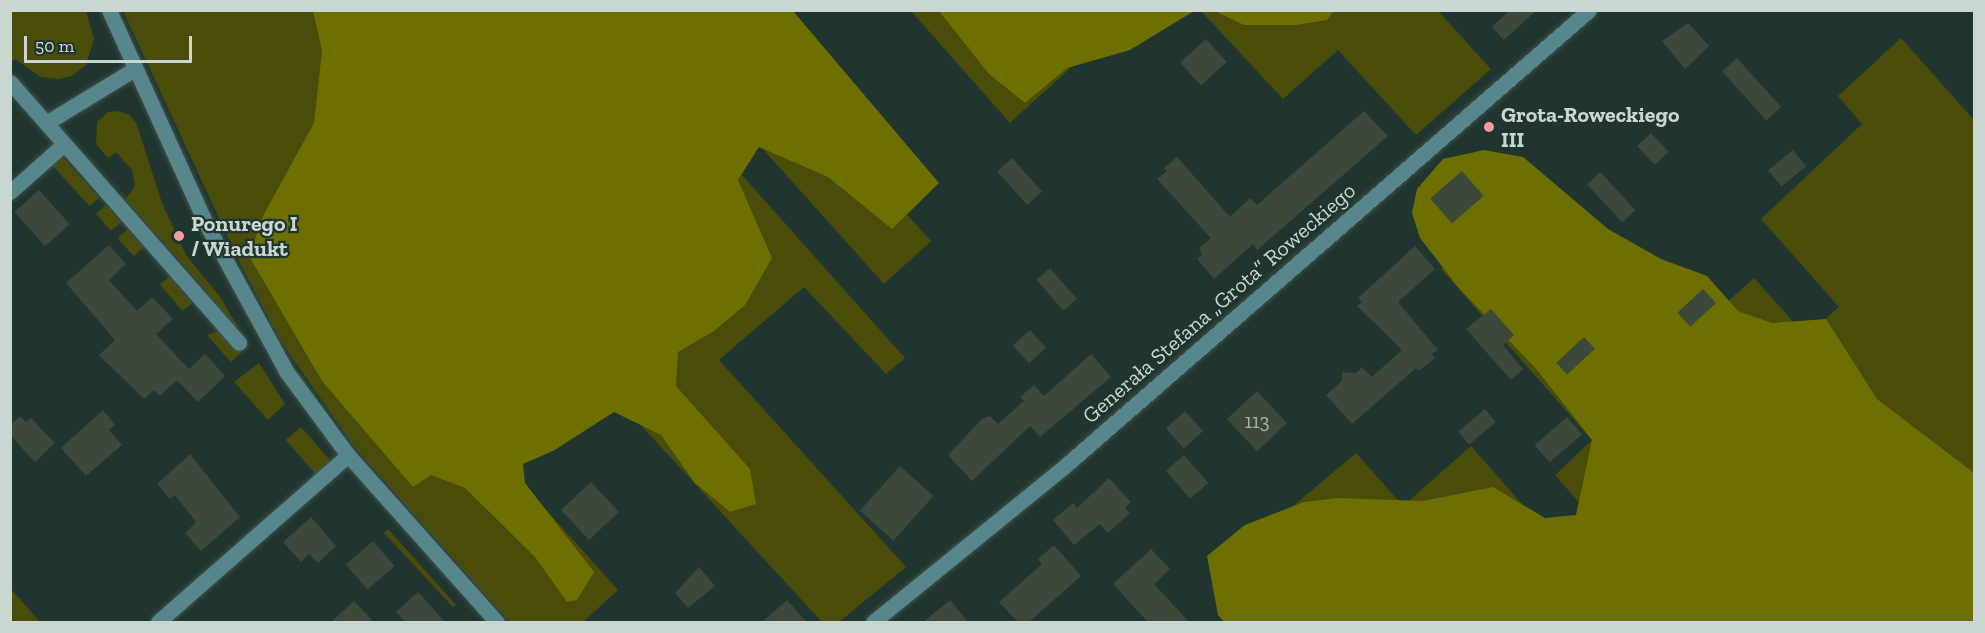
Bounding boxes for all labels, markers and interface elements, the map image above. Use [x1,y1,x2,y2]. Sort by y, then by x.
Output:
scale bar [27,24,195,62]
text: 50 m [35,35,74,57]
place label: Grota-Roweckiego III [1501,101,1679,152]
marker: Grota-Roweckiego III [1482,120,1496,134]
street label: Generała Stefana „Grota” Roweckiego [1077,177,1361,429]
place label: Ponurego I / Wiadukt [191,210,297,262]
marker: Ponurego I / Wiadukt [172,229,186,243]
house number: 113 [1244,409,1270,433]

